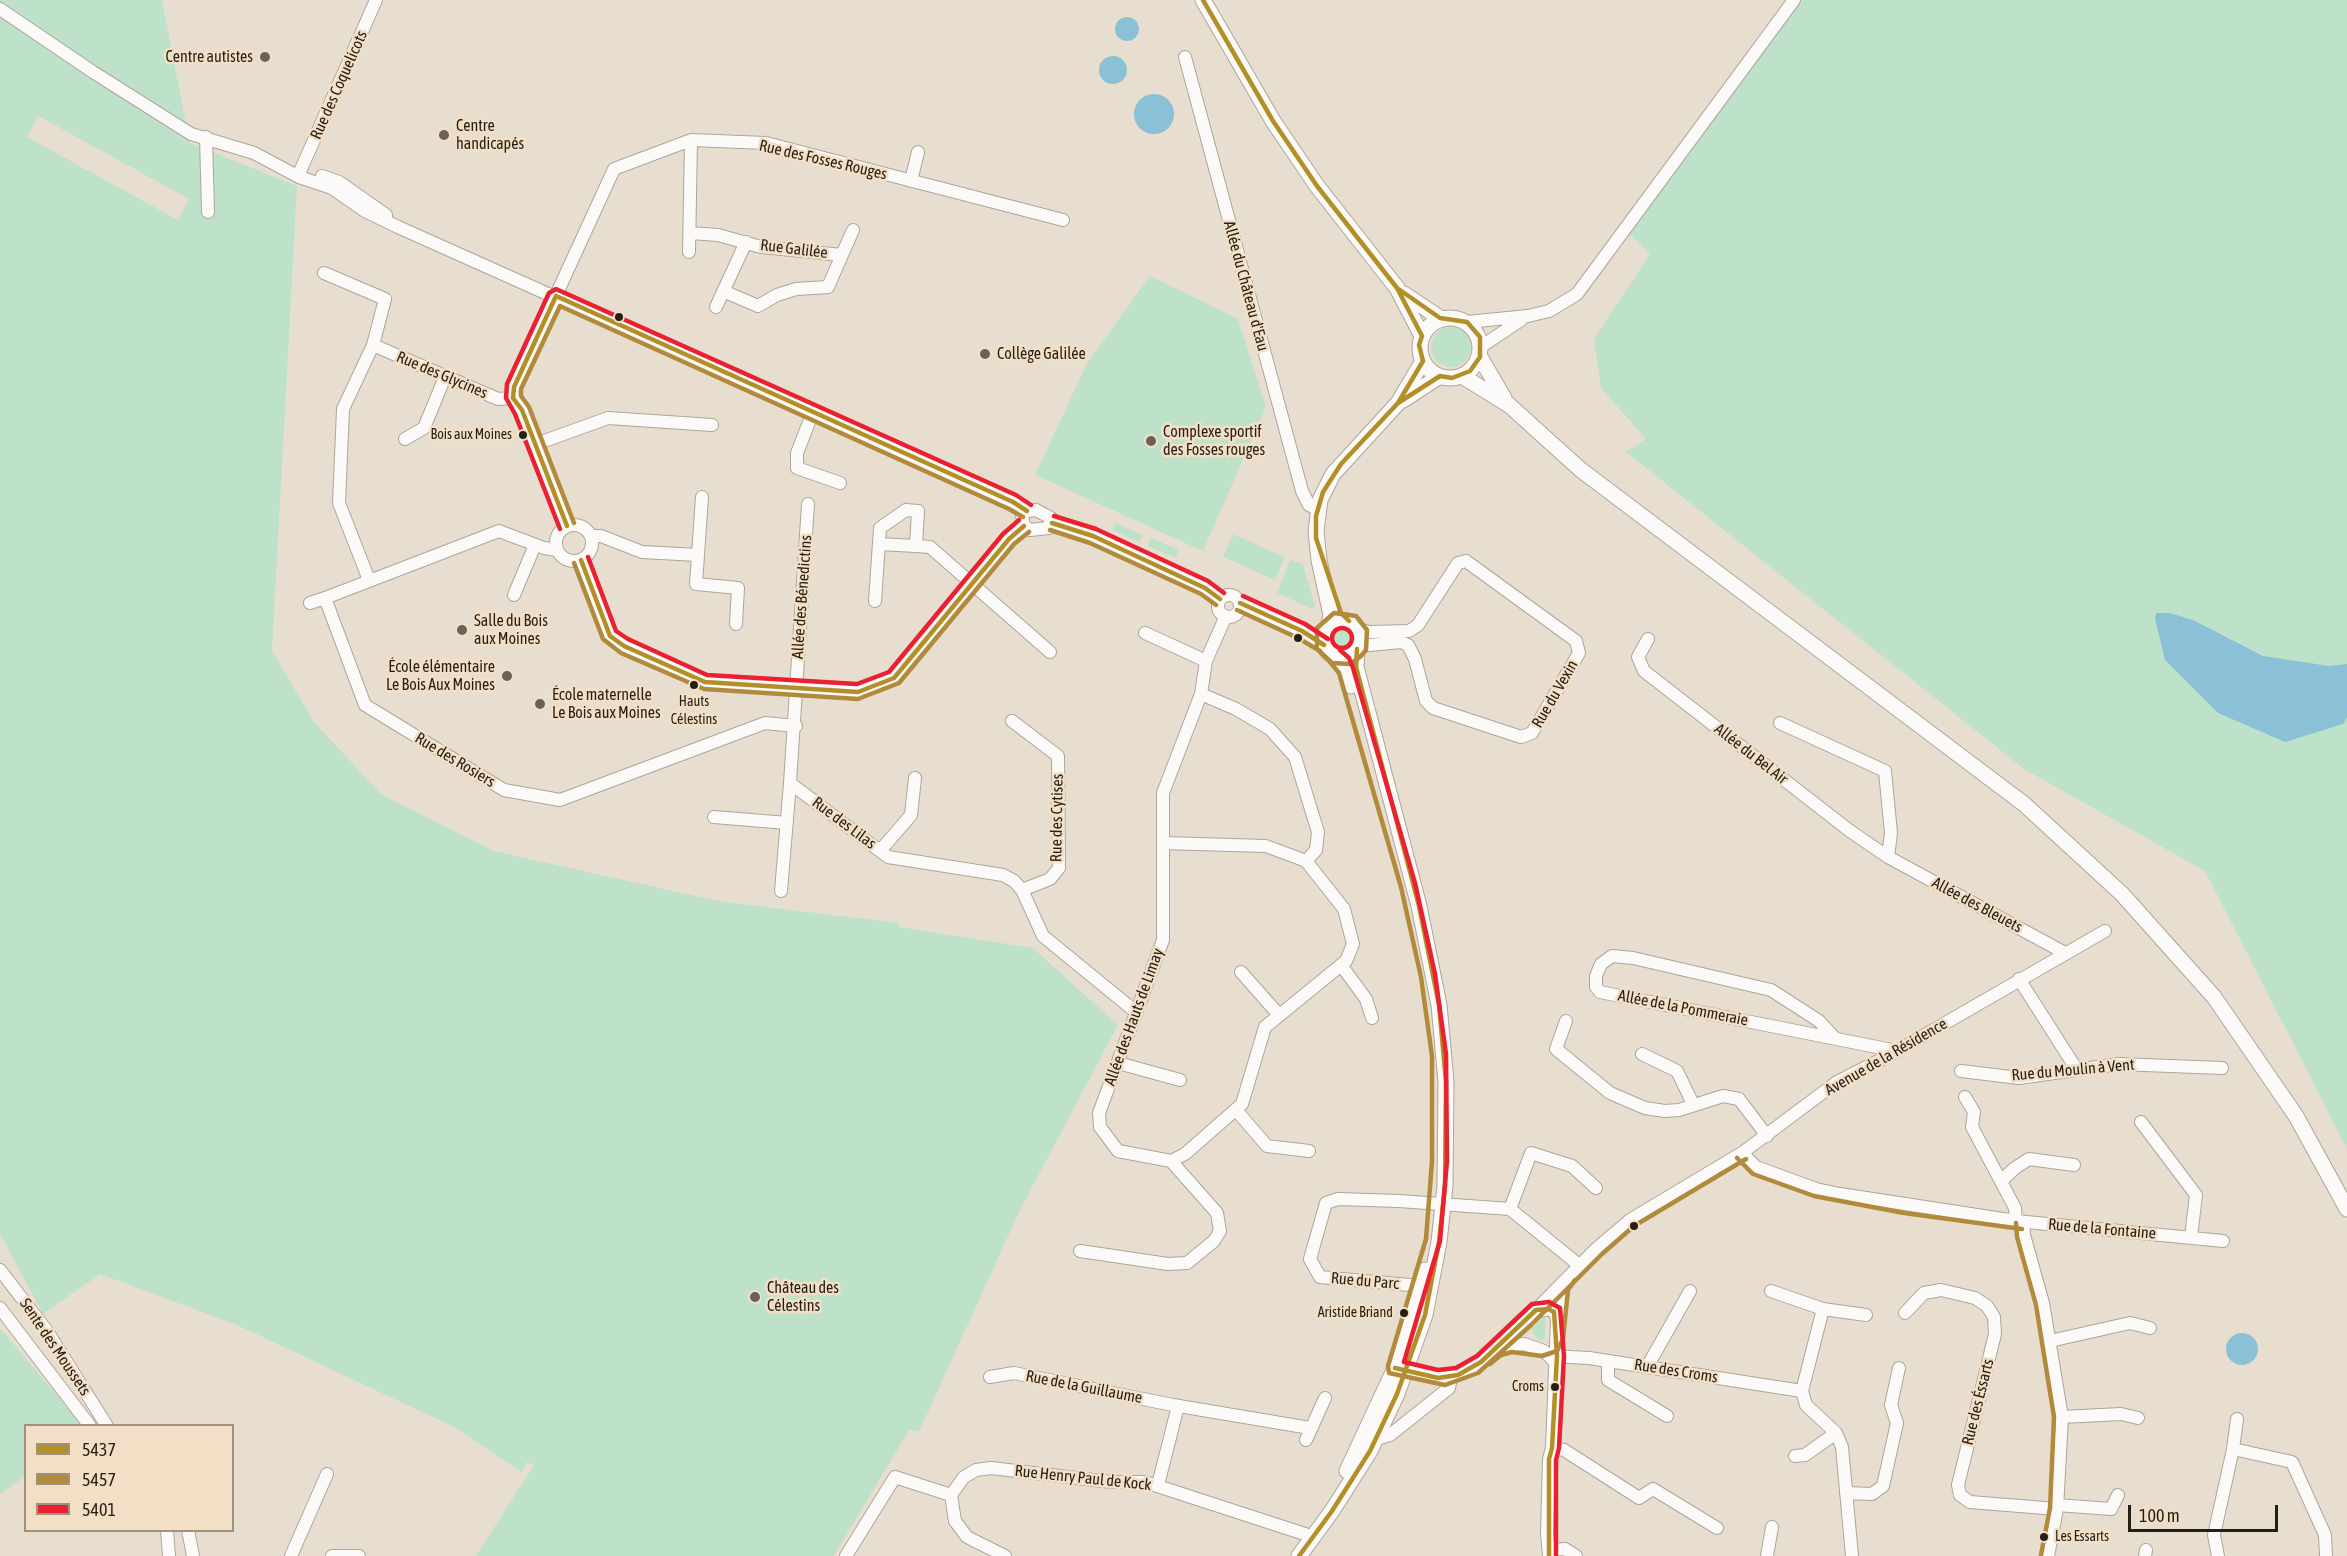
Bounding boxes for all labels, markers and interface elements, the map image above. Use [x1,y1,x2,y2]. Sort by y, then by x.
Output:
street label: Rue des Coquelicots [306,28,372,142]
place label: Centre autistes [166,47,253,67]
marker: Centre autistes [258,50,272,64]
place label: Centre handicapés [456,116,524,154]
marker: Centre handicapés [437,128,451,142]
street label: Rue des Fosses Rouges [757,136,889,184]
street label: Allée du Château d'Eau [1219,219,1273,353]
street label: Rue Galilée [759,235,829,263]
unlabelled marker [613,311,625,323]
place label: Collège Galilée [997,344,1086,364]
street label: Rue des Glycines [394,347,490,403]
marker: Collège Galilée [978,347,992,361]
place label: Complexe sportif des Fosses rouges [1163,422,1265,460]
place label: Bois aux Moines [431,427,512,443]
marker: Bois aux Moines [517,429,529,441]
marker: Complexe sportif des Fosses rouges [1144,434,1158,448]
street label: Allée des Bénedictins [788,534,816,660]
place label: Salle du Bois aux Moines [474,611,548,649]
marker: Salle du Bois aux Moines [455,623,469,637]
unlabelled marker [1292,632,1304,644]
place label: École élémentaire Le Bois Aux Moines [386,657,495,695]
street label: Rue du Vexin [1528,657,1582,731]
marker: École élémentaire Le Bois Aux Moines [500,669,514,683]
marker: Hauts Célestins [688,679,700,691]
place label: École maternelle Le Bois aux Moines [552,685,661,723]
place label: Hauts Célestins [671,694,717,726]
marker: École maternelle Le Bois aux Moines [533,697,547,711]
street label: Allée du Bel Air [1710,719,1792,789]
street label: Rue des Rosiers [411,729,499,791]
street label: Rue des Cytises [1047,774,1067,862]
street label: Rue des Lilas [808,793,880,853]
street label: Allée des Bleuets [1928,873,2026,937]
street label: Allée des Hauts de Limay [1100,946,1168,1088]
street label: Allée de la Pommeraie [1616,986,1750,1030]
street label: Avenue de la Résidence [1822,1014,1950,1100]
street label: Rue du Moulin à Vent [2011,1055,2135,1085]
street label: Rue de la Fontaine [2047,1215,2157,1243]
unlabelled marker [1628,1220,1640,1232]
street label: Rue du Parc [1330,1268,1400,1294]
place label: Château des Célestins [767,1278,839,1316]
marker: Château des Célestins [748,1290,762,1304]
street label: Sente des Moussets [15,1295,95,1399]
place label: Aristide Briand [1318,1305,1393,1321]
marker: Aristide Briand [1398,1307,1410,1319]
street label: Rue des Croms [1633,1355,1719,1387]
street label: Rue des Éssarts [1958,1357,1998,1447]
street label: Rue de la Guillaume [1024,1366,1144,1408]
place label: Croms [1512,1379,1544,1395]
marker: Croms [1549,1381,1561,1393]
legend [24,1424,234,1532]
text: 5437 [82,1439,116,1460]
street label: Rue Henry Paul de Kock [1014,1461,1152,1495]
text: 5457 [82,1469,116,1490]
scale bar [2131,1493,2281,1531]
text: 5401 [82,1499,116,1520]
text: 100 m [2139,1505,2180,1526]
place label: Les Essarts [2055,1529,2109,1545]
marker: Les Essarts [2038,1531,2050,1543]

